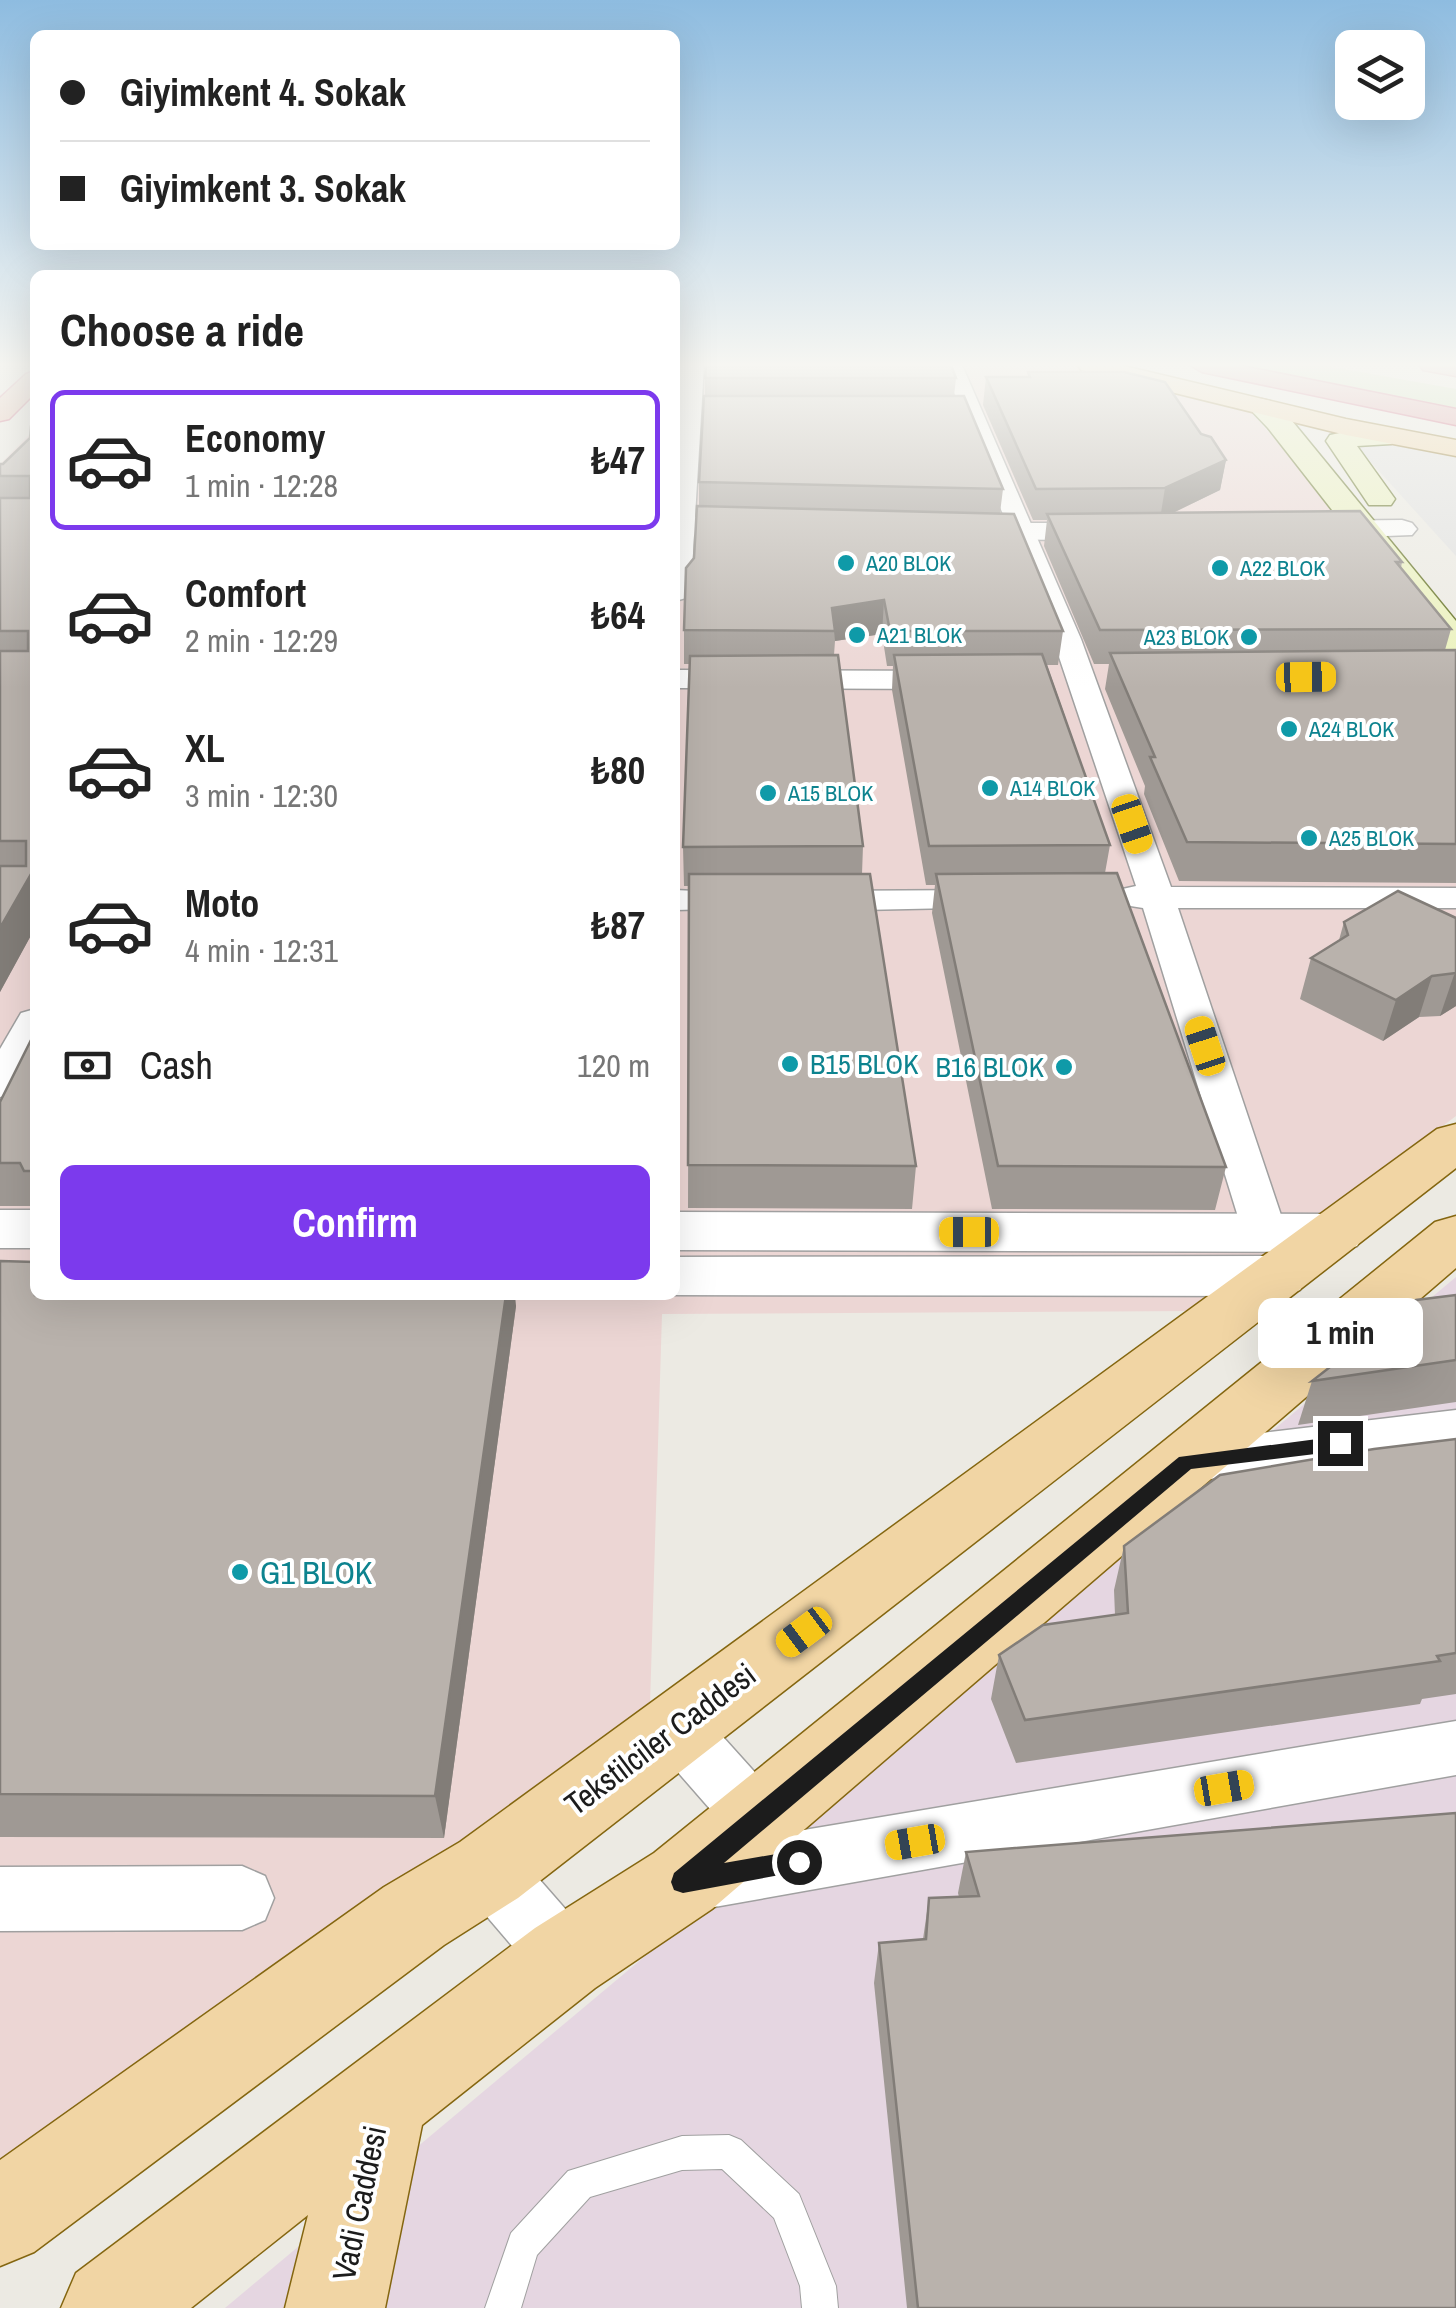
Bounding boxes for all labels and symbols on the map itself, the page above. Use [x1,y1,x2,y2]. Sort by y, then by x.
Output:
place label: A20 BLOK [865,548,951,578]
marker: A20 BLOK [835,552,857,574]
place label: A22 BLOK [1239,553,1325,583]
marker: A22 BLOK [1209,557,1231,579]
place label: A21 BLOK [876,620,962,650]
place label: A23 BLOK [1143,622,1229,652]
marker: A21 BLOK [846,624,868,646]
marker: A23 BLOK [1238,626,1260,648]
car [1276,661,1336,693]
place label: A24 BLOK [1308,714,1394,744]
marker: A24 BLOK [1278,718,1300,740]
place label: A14 BLOK [1009,773,1095,803]
marker: A14 BLOK [979,777,1001,799]
place label: A15 BLOK [787,778,873,808]
marker: A15 BLOK [757,782,779,804]
car [1108,791,1156,857]
place label: A25 BLOK [1328,823,1414,853]
marker: A25 BLOK [1298,827,1320,849]
car [1181,1013,1229,1079]
place label: B15 BLOK [810,1045,919,1083]
place label: B16 BLOK [935,1048,1044,1086]
marker: B15 BLOK [779,1053,801,1075]
marker: B16 BLOK [1053,1056,1075,1078]
car [939,1217,999,1247]
callout: 1 min [1258,1298,1422,1368]
route end [1318,1421,1363,1466]
place label: G1 BLOK [260,1551,373,1594]
marker: G1 BLOK [229,1561,251,1583]
car [771,1602,837,1662]
street label: Tekstilciler Caddesi [556,1653,764,1825]
car [1192,1768,1256,1808]
car [883,1822,947,1862]
route start [777,1840,822,1885]
street label: Vadi Caddesi [322,2122,396,2284]

